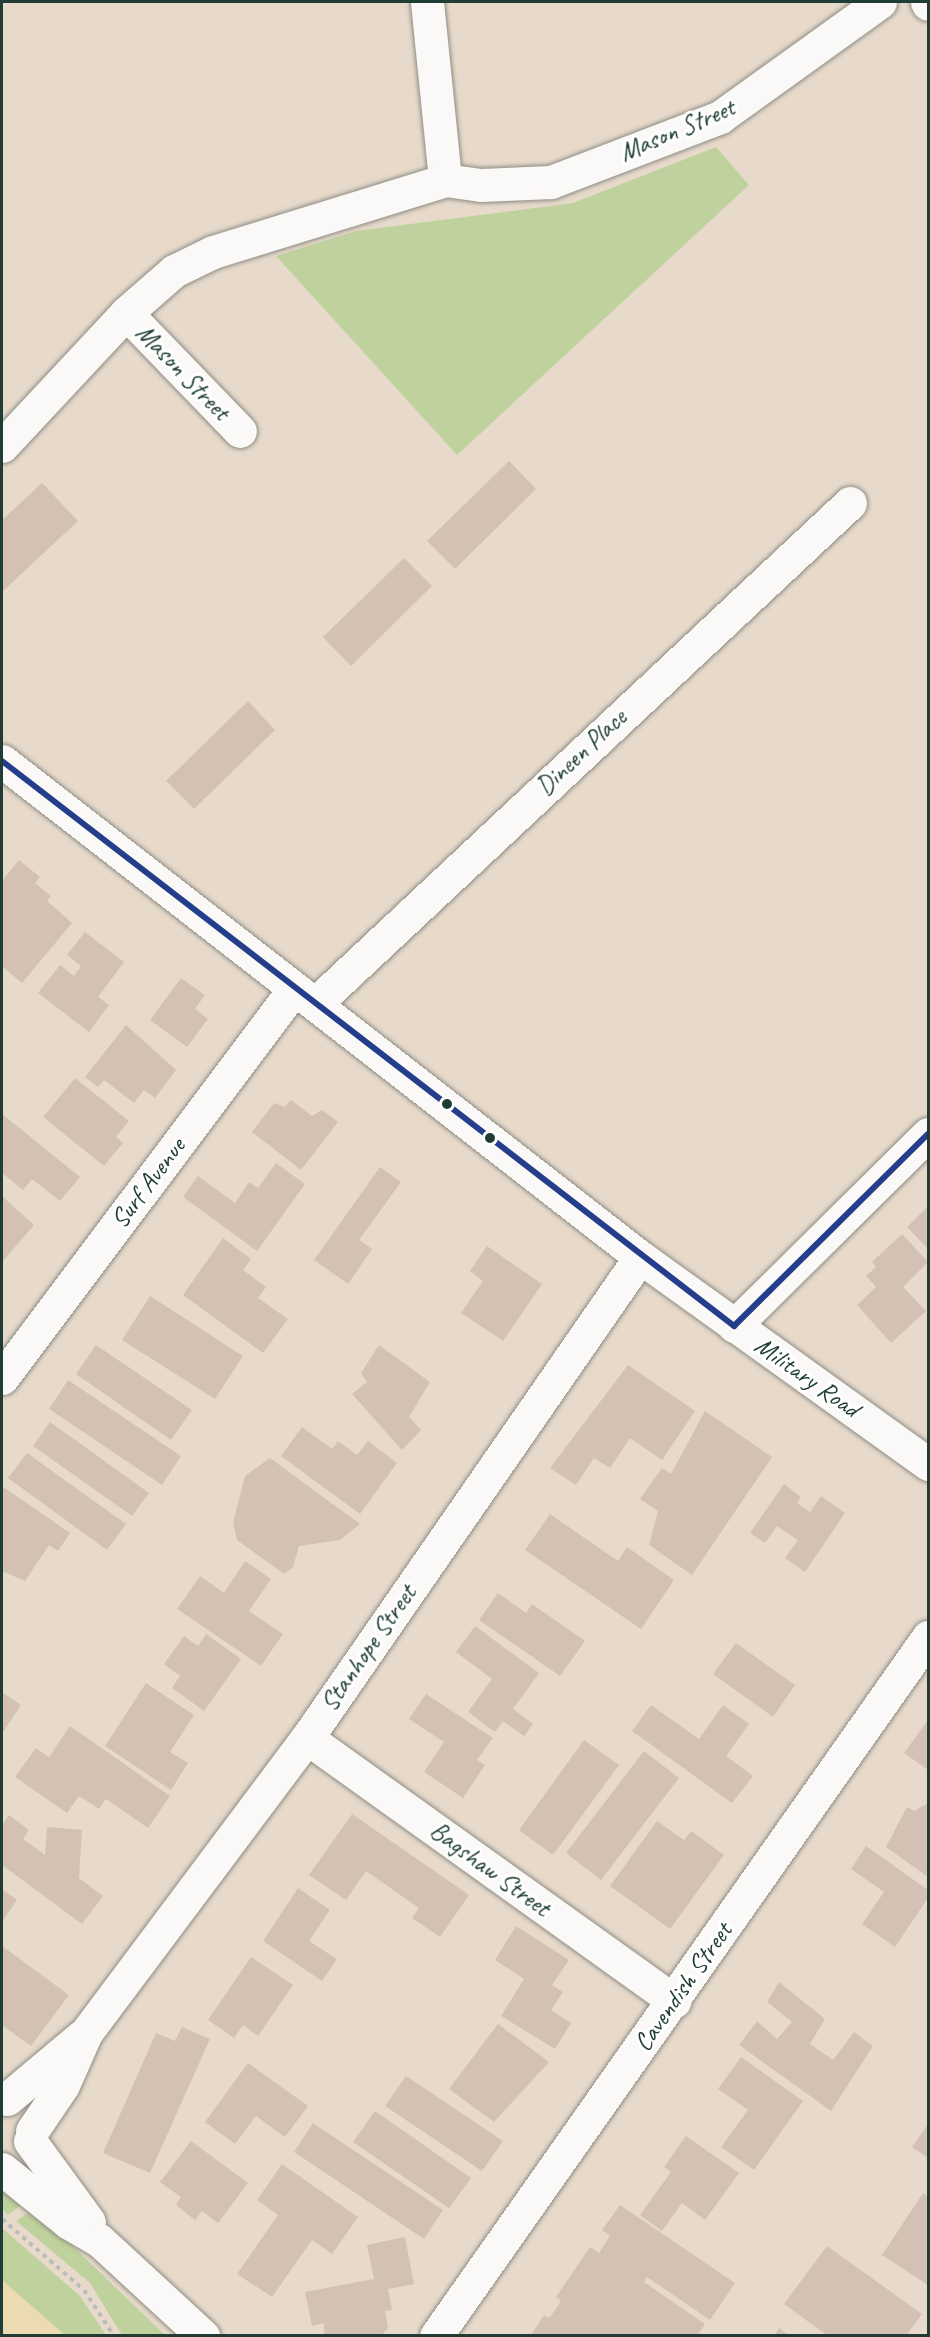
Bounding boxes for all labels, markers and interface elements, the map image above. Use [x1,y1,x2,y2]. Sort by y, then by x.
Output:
street label: Mason Street [614,92,740,168]
street label: Mason Street [129,317,237,427]
street label: Dineen Place [529,702,633,802]
unlabelled marker [441,1098,453,1110]
street label: Surf Avenue [104,1132,192,1234]
unlabelled marker [484,1132,496,1144]
street label: Military Road [749,1330,865,1424]
street label: Stanhope Street [313,1579,423,1717]
street label: Bagshaw Street [424,1815,556,1923]
street label: Cavendish Street [627,1916,739,2058]

